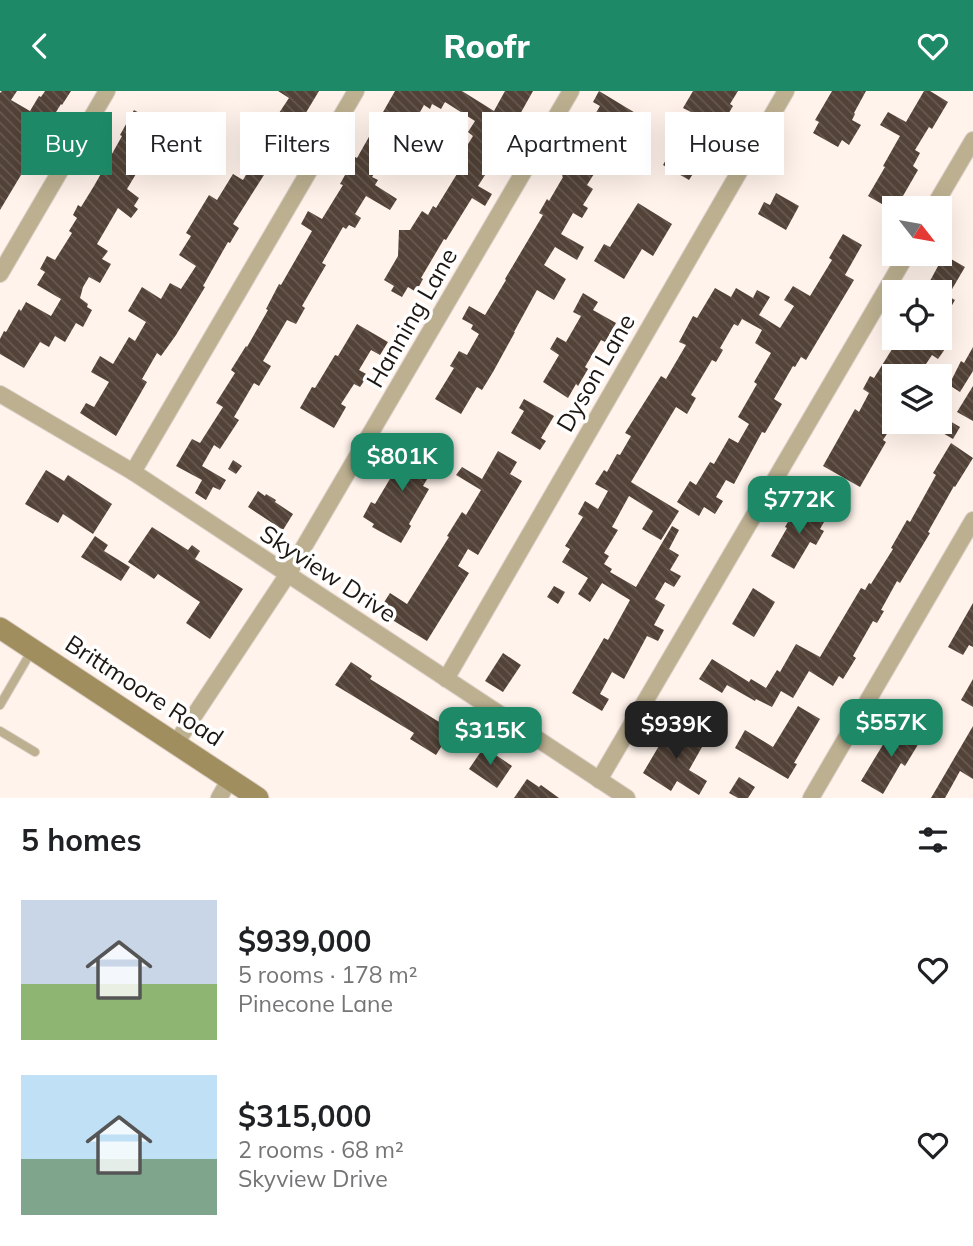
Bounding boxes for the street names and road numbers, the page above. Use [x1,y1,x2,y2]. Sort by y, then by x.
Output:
street label: Hanning Lane [359,242,463,393]
street label: Dyson Lane [549,308,641,437]
street label: Skyview Drive [255,518,402,628]
street label: Brittmoore Road [60,628,229,752]

